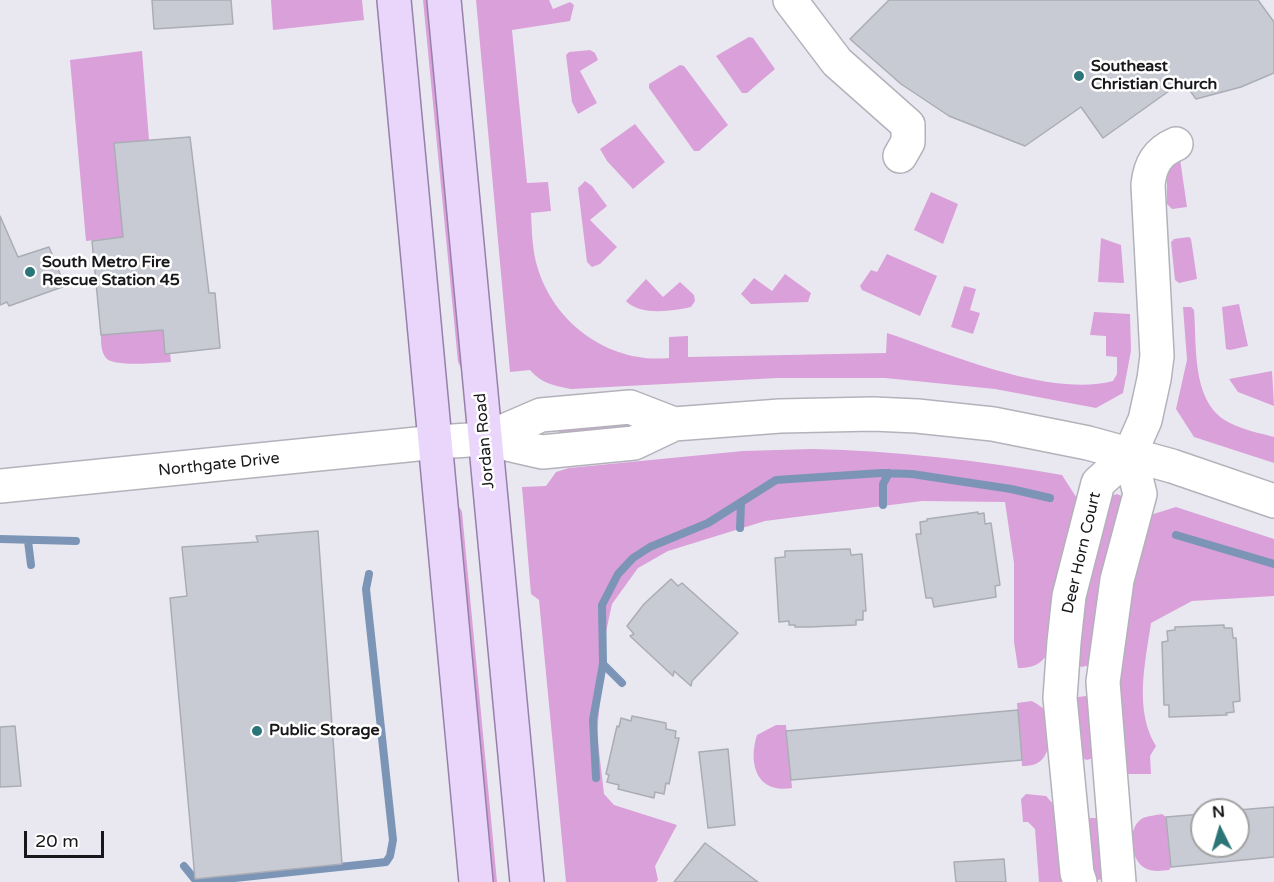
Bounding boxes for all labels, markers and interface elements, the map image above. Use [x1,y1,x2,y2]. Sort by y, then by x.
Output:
place label: Southeast Christian Church [1091,57,1217,95]
marker: Southeast Christian Church [1072,69,1086,83]
place label: South Metro Fire Rescue Station 45 [42,253,180,291]
marker: South Metro Fire Rescue Station 45 [23,265,37,279]
street label: Jordan Road [471,392,499,490]
street label: Northgate Drive [157,449,281,481]
street label: Deer Horn Court [1059,490,1105,616]
place label: Public Storage [269,721,380,741]
marker: Public Storage [250,724,264,738]
north arrow [1190,798,1250,858]
text: N [1211,802,1226,823]
scale bar [27,819,106,857]
text: 20 m [35,830,79,852]

